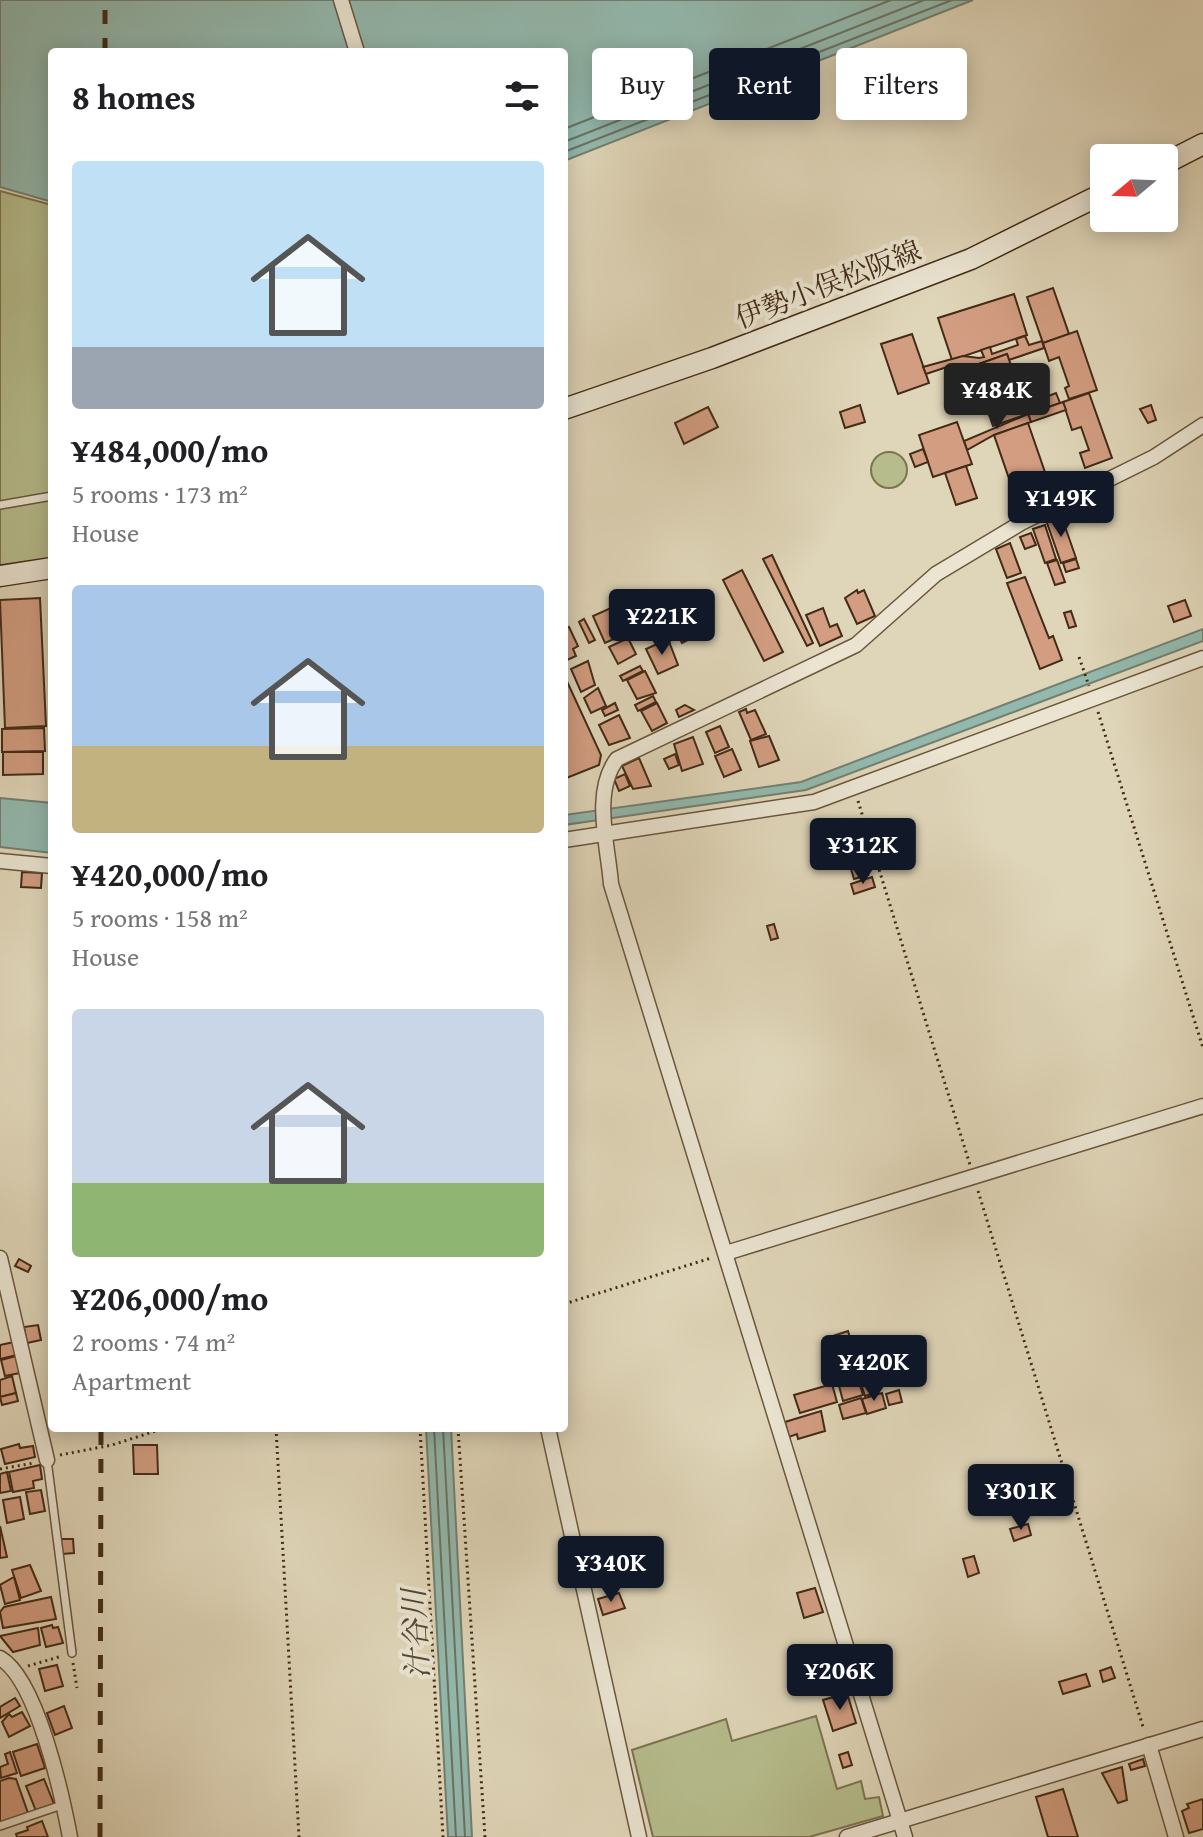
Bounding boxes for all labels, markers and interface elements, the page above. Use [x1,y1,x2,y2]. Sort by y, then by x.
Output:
chip: Buy [592,48,693,120]
chip: Rent [709,48,820,120]
chip: Filters [836,48,967,120]
text: 8 homes [72,72,196,121]
icon: filters [500,74,544,118]
north arrow [1090,144,1178,232]
map controls [1090,144,1178,232]
icon: home [236,213,380,357]
street label: 伊勢小俣松阪線 [729,229,927,338]
pin: ¥484K [941,363,1053,431]
text: ¥484K [962,369,1032,408]
text: ¥484,000/mo [72,425,268,474]
pin: ¥149K [1005,471,1117,539]
text: 5 rooms · 173 m² [72,474,248,513]
text: ¥149K [1026,477,1096,516]
text: House [72,513,139,552]
pin: ¥221K [606,589,718,657]
text: ¥221K [627,595,697,634]
icon: home [236,637,380,781]
pin: ¥312K [807,818,919,886]
text: ¥312K [828,824,898,863]
text: ¥420,000/mo [72,849,268,898]
text: 5 rooms · 158 m² [72,898,248,937]
text: House [72,937,139,976]
icon: home [236,1061,380,1205]
text: ¥206,000/mo [72,1273,268,1322]
text: 2 rooms · 74 m² [72,1322,235,1361]
pin: ¥420K [818,1335,930,1403]
text: ¥420K [839,1341,909,1380]
text: Apartment [72,1361,191,1400]
pin: ¥301K [965,1464,1077,1532]
text: ¥301K [986,1470,1056,1509]
pin: ¥340K [555,1536,667,1604]
text: ¥340K [576,1542,646,1581]
water label: 汁谷川 [391,1585,439,1680]
pin: ¥206K [784,1644,896,1712]
text: ¥206K [805,1650,875,1689]

